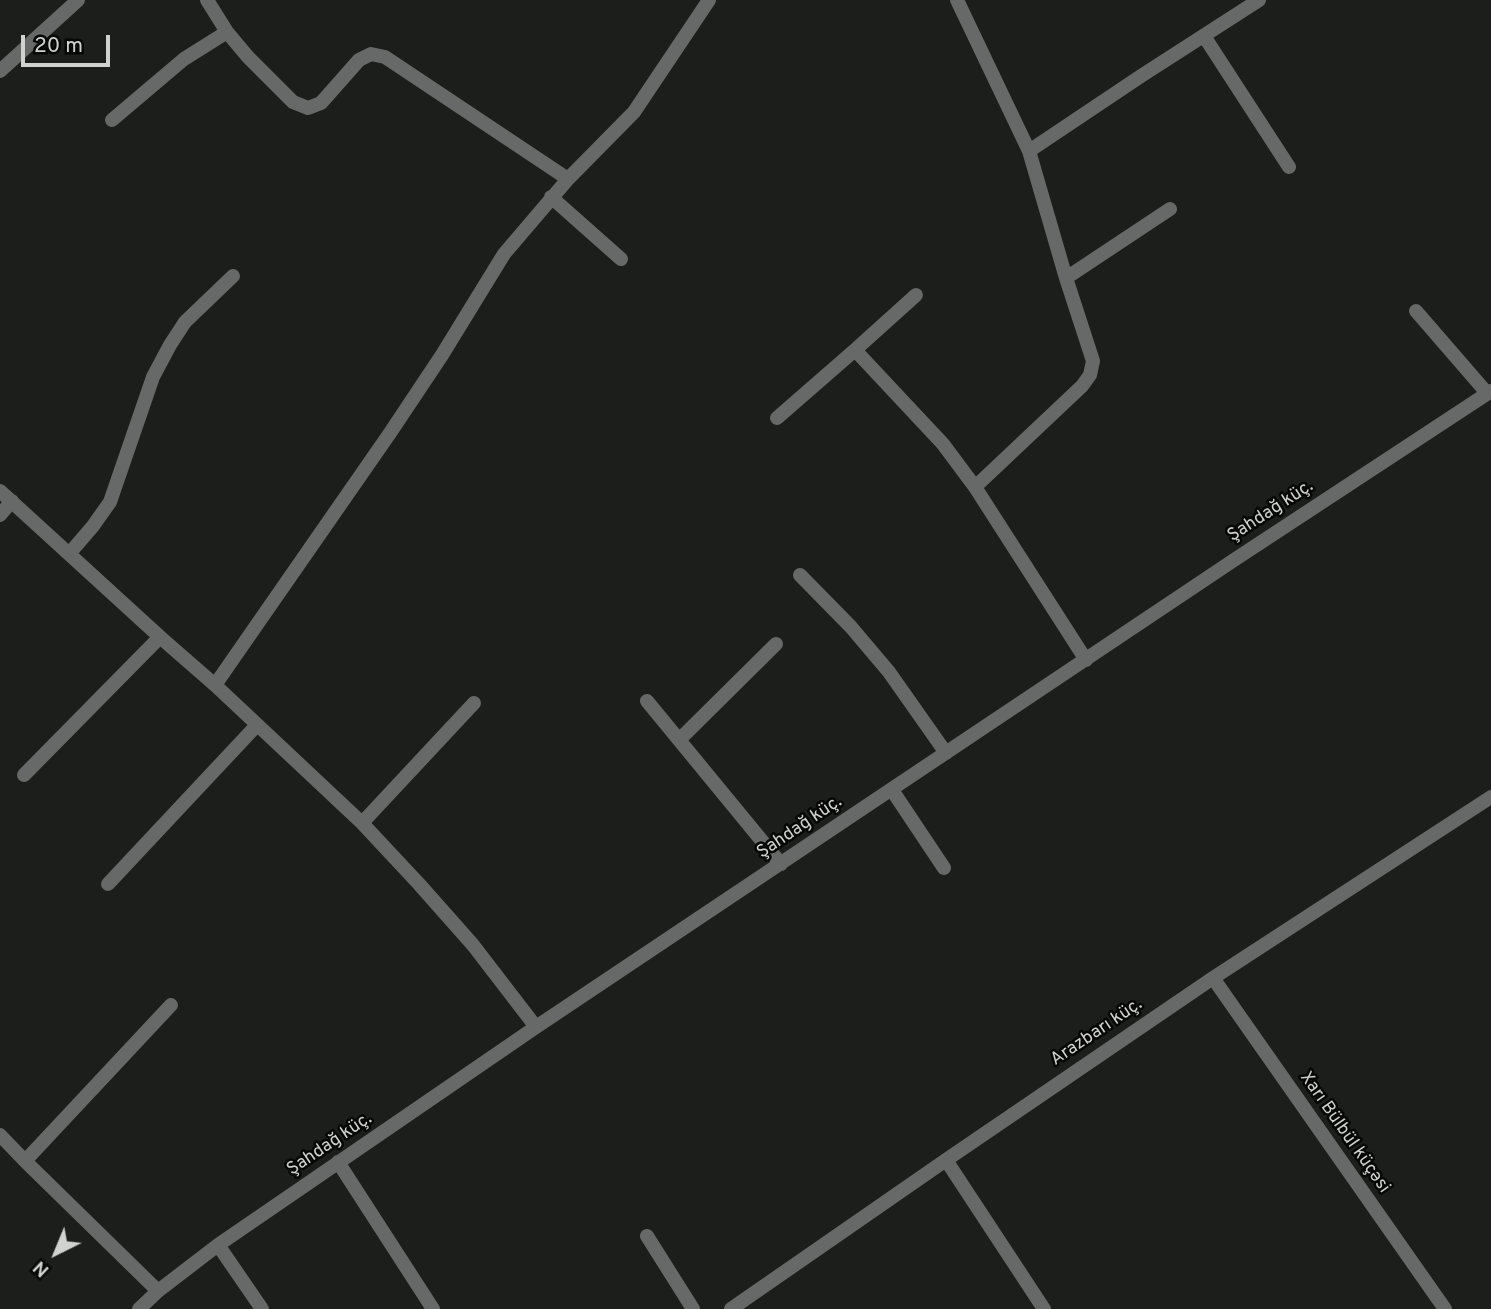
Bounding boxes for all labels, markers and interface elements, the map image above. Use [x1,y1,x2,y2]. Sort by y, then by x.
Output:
scale bar [24,21,114,65]
text: 20 m [34,33,83,60]
street label: Şahdağ küç. [1224,476,1318,548]
street label: Şahdağ küç. [753,792,847,864]
street label: Arazbarı küç. [1047,994,1147,1072]
street label: Xarı Bülbül küçəsi [1294,1068,1394,1198]
street label: Şahdağ küç. [283,1109,377,1181]
north arrow [21,1218,91,1288]
text: N [29,1255,55,1282]

